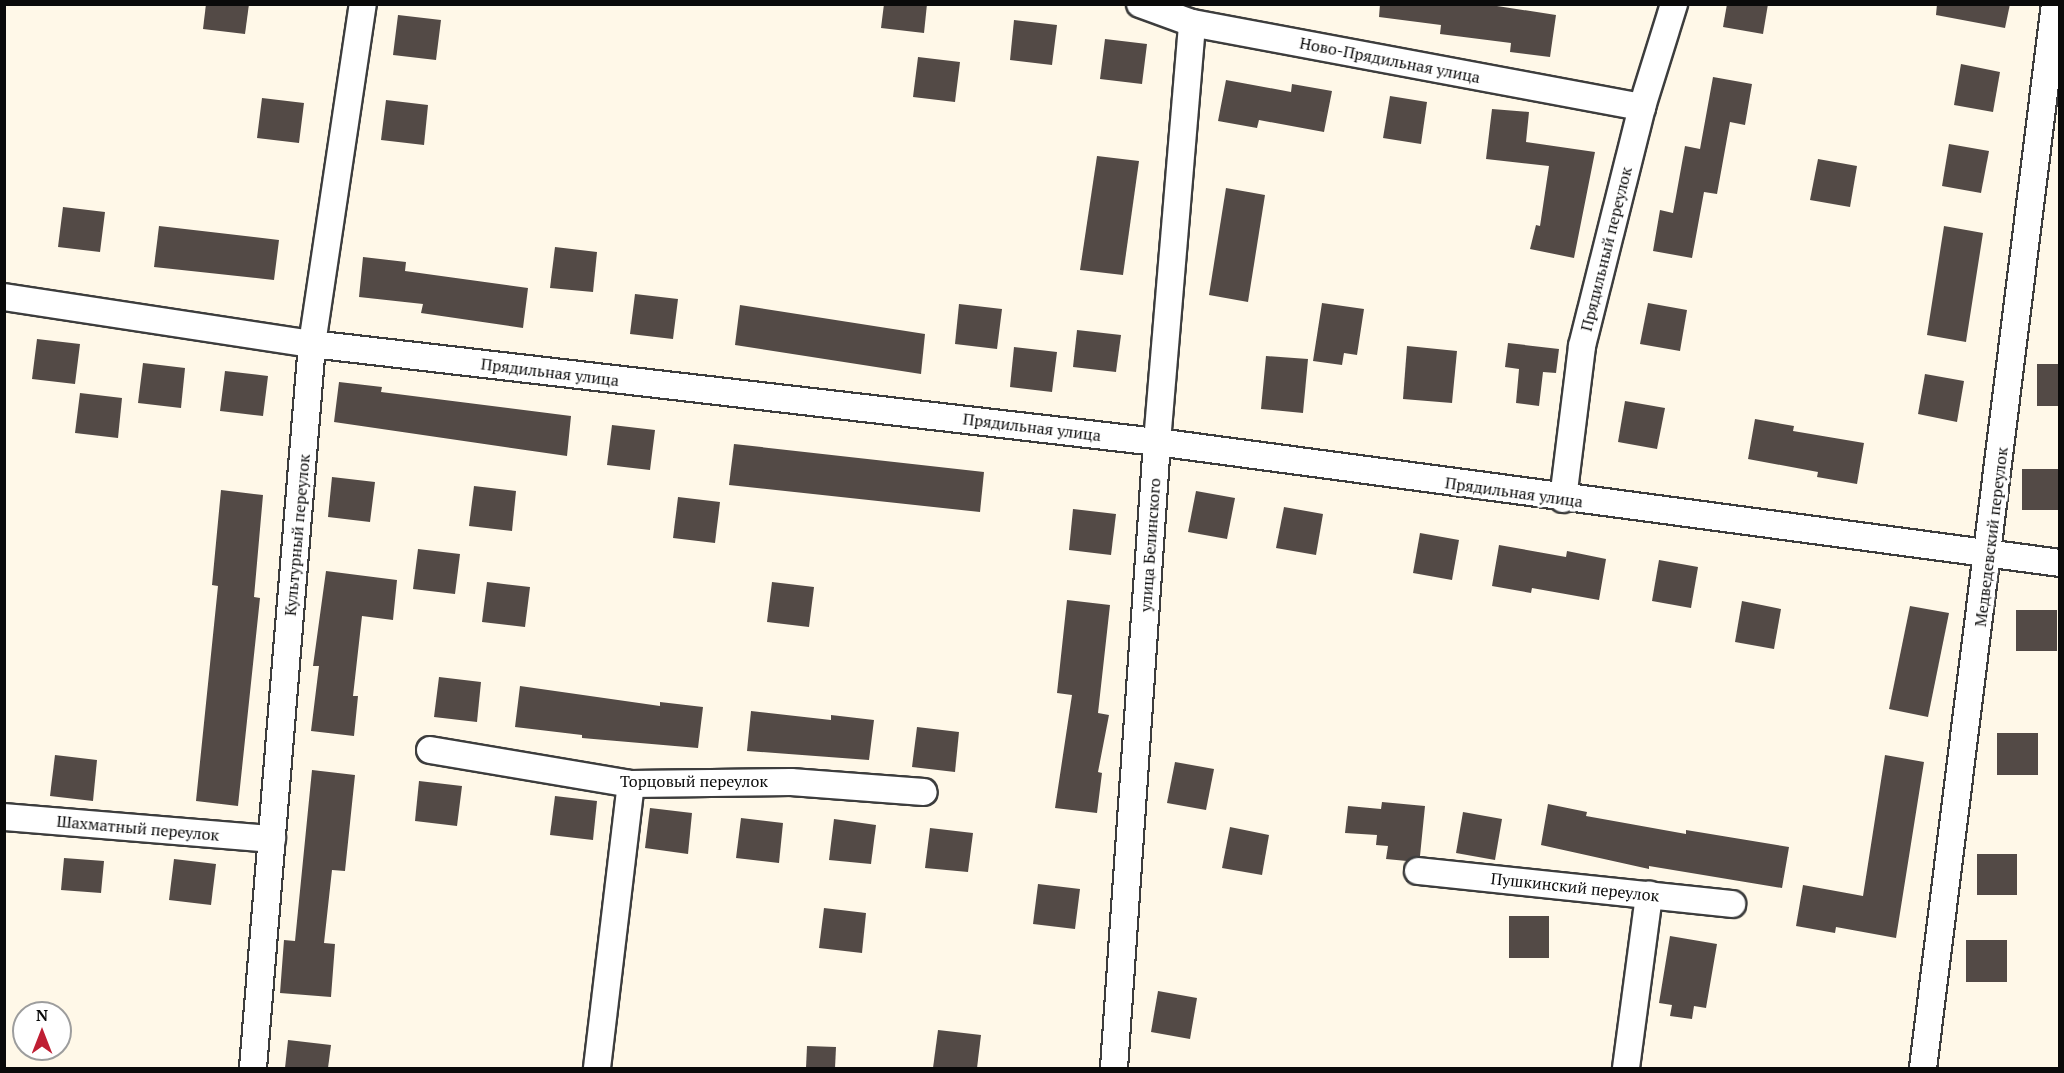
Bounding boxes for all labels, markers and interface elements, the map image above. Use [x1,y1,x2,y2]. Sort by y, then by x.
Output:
street label: Ново-Прядильная улица [1298,33,1482,87]
street label: Прядильный переулок [1576,165,1636,333]
street label: Прядильная улица [480,354,620,390]
street label: Прядильная улица [962,409,1102,445]
street label: Медведевский переулок [1970,446,2012,628]
street label: Культурный переулок [280,453,314,617]
street label: Прядильная улица [1444,473,1584,511]
street label: улица Белинского [1136,477,1164,613]
street label: Торцовый переулок [620,771,768,791]
street label: Шахматный переулок [56,811,220,845]
street label: Пушкинский переулок [1490,869,1660,905]
north arrow [12,1001,72,1061]
text: N [36,1004,48,1026]

